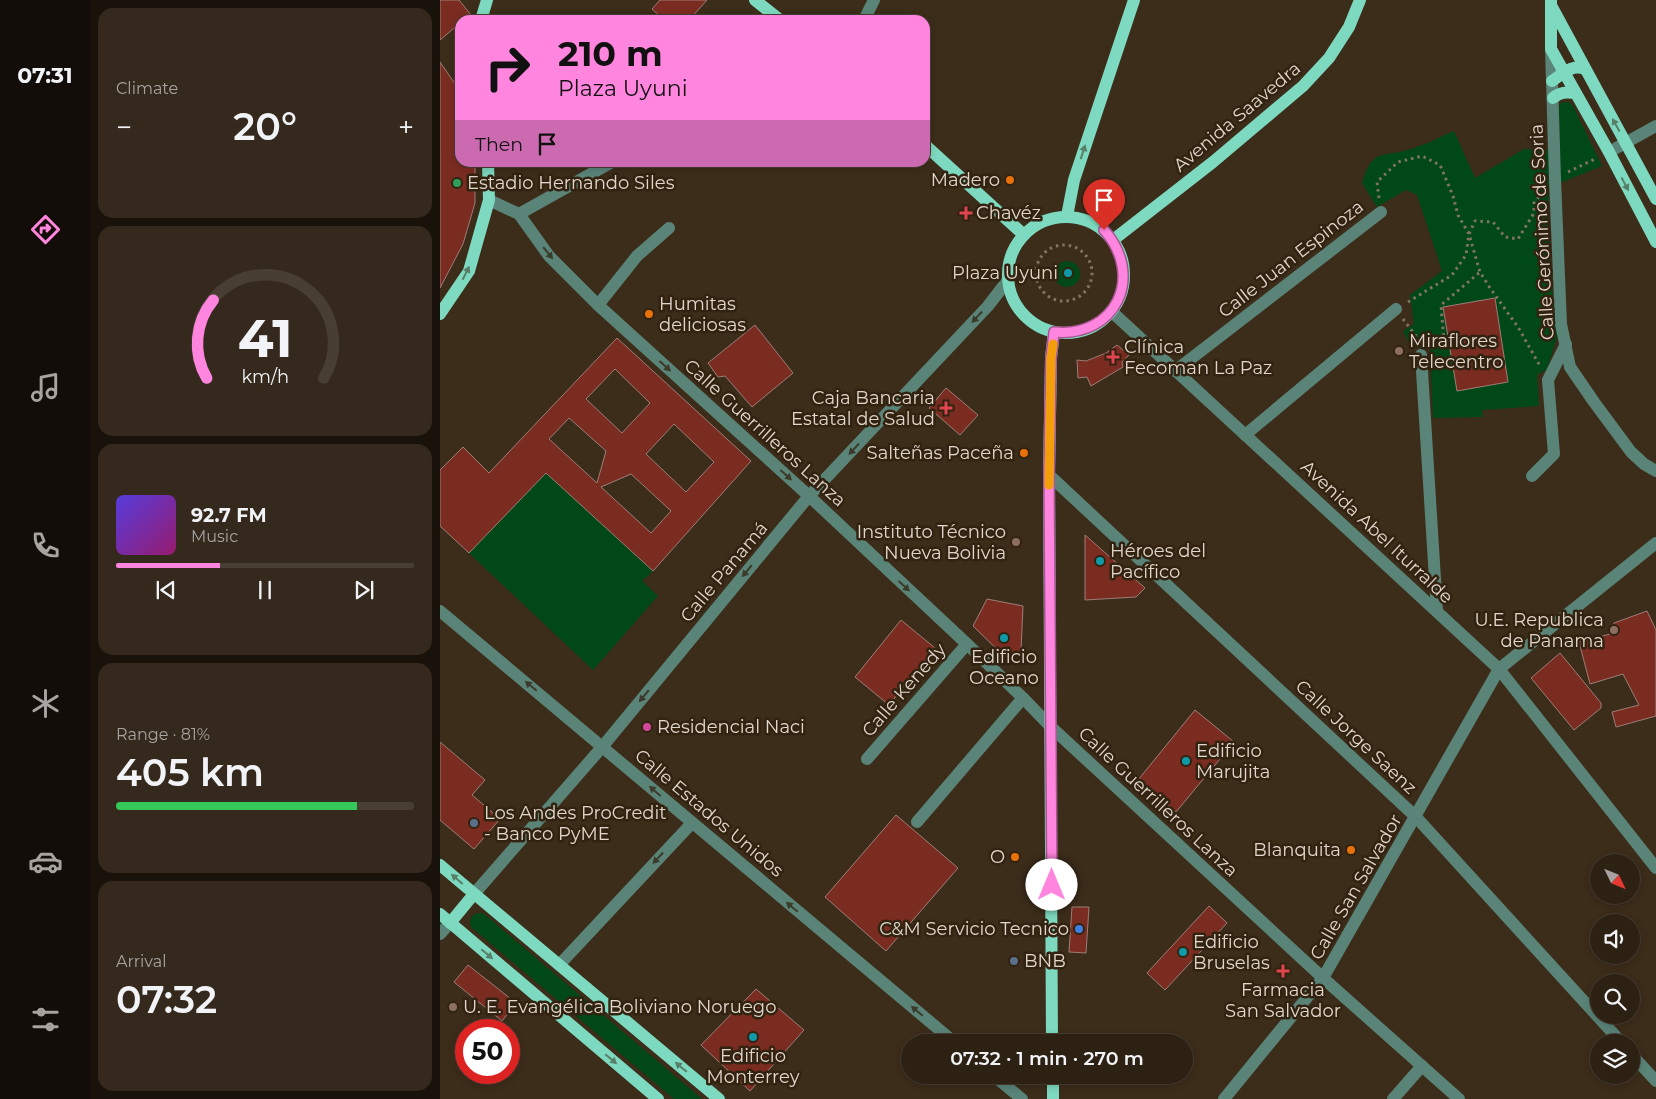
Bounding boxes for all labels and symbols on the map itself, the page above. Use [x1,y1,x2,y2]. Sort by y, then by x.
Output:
street label: Avenida Saavedra [1169,57,1305,177]
one-way arrow [1612,118,1620,133]
street label: Calle Gerónimo de Soria [1525,123,1559,341]
one-way arrow [1080,145,1088,160]
place label: Madero [931,169,1000,191]
place label: Estadio Hernando Siles [467,172,675,194]
marker: Madero [1004,174,1016,186]
marker: Estadio Hernando Siles [451,177,463,189]
one-way arrow [1621,177,1629,191]
pin [1083,179,1125,230]
street label: Calle Juan Espinoza [1214,196,1368,322]
place label: Chavéz [976,202,1041,224]
marker: Chavéz [960,207,972,219]
one-way arrow [542,247,553,260]
place label: Plaza Uyuni [952,262,1058,284]
one-way arrow [462,266,470,280]
marker: Plaza Uyuni [1062,267,1074,279]
place label: Humitas deliciosas [659,293,746,336]
marker: Humitas deliciosas [643,308,655,320]
one-way arrow [971,311,983,323]
place label: Miraflores Telecentro [1409,330,1504,373]
place label: Clínica Fecoman La Paz [1124,336,1272,379]
marker: Miraflores Telecentro [1393,345,1405,357]
marker: Clínica Fecoman La Paz [1106,350,1120,364]
street label: Calle Guerrilleros Lanza [680,355,850,511]
one-way arrow [659,360,672,371]
place label: Caja Bancaria Estatal de Salud [791,387,935,430]
marker: Caja Bancaria Estatal de Salud [939,401,953,415]
one-way arrow [848,442,860,454]
place label: Salteñas Paceña [867,442,1014,464]
marker: Salteñas Paceña [1018,447,1030,459]
street label: Avenida Abel Iturralde [1296,456,1458,608]
one-way arrow [779,469,792,480]
street label: Calle Panamá [676,517,772,627]
place label: Instituto Técnico Nueva Bolivia [857,521,1006,564]
marker: Instituto Técnico Nueva Bolivia [1010,536,1022,548]
place label: Héroes del Pacífico [1110,540,1206,583]
marker: Héroes del Pacífico [1094,555,1106,567]
one-way arrow [742,564,753,577]
one-way arrow [898,580,910,592]
place label: U.E. Republica de Panama [1475,609,1604,652]
marker: U.E. Republica de Panama [1608,624,1620,636]
marker: Edificio Oceano [998,632,1010,644]
street label: Calle Kenedy [857,639,951,741]
place label: Edificio Oceano [969,646,1039,689]
street label: Calle Jorge Saenz [1291,675,1421,799]
one-way arrow [525,680,537,692]
one-way arrow [638,690,649,703]
place label: Residencial Naci [657,716,805,738]
marker: Residencial Naci [641,721,653,733]
street label: Calle Guerrilleros Lanza [1074,722,1242,882]
place label: Edificio Marujita [1196,740,1270,783]
street label: Calle Estados Unidos [630,744,788,882]
marker: Edificio Marujita [1180,755,1192,767]
one-way arrow [649,785,661,797]
place label: Los Andes ProCredit - Banco PyME [484,802,667,845]
street label: Calle San Salvador [1305,810,1407,964]
marker: Los Andes ProCredit - Banco PyME [468,817,480,829]
place label: Blanquita [1253,839,1341,861]
marker: Blanquita [1345,844,1357,856]
place label: O [990,846,1005,868]
marker: O [1009,851,1021,863]
one-way arrow [652,852,664,864]
north arrow [1590,854,1640,904]
position arrow [1025,858,1077,910]
one-way arrow [451,874,464,885]
one-way arrow [787,901,799,913]
place label: C&M Servicio Tecnico [879,918,1069,940]
marker: C&M Servicio Tecnico [1073,923,1085,935]
place label: Edificio Bruselas [1193,931,1270,974]
marker: Edificio Bruselas [1177,946,1189,958]
one-way arrow [481,948,493,960]
place label: BNB [1024,950,1066,972]
marker: BNB [1008,955,1020,967]
marker: Farmacia San Salvador [1277,965,1289,977]
place label: Farmacia San Salvador [1225,979,1341,1022]
place label: U. E. Evangélica Boliviano Noruego [463,996,776,1018]
marker: U. E. Evangélica Boliviano Noruego [447,1001,459,1013]
one-way arrow [911,1006,924,1017]
speed limit sign: 50 [455,1019,520,1084]
marker: Edificio Monterrey [747,1031,759,1043]
place label: Edificio Monterrey [706,1045,800,1088]
one-way arrow [605,1053,617,1065]
one-way arrow [675,1062,688,1073]

